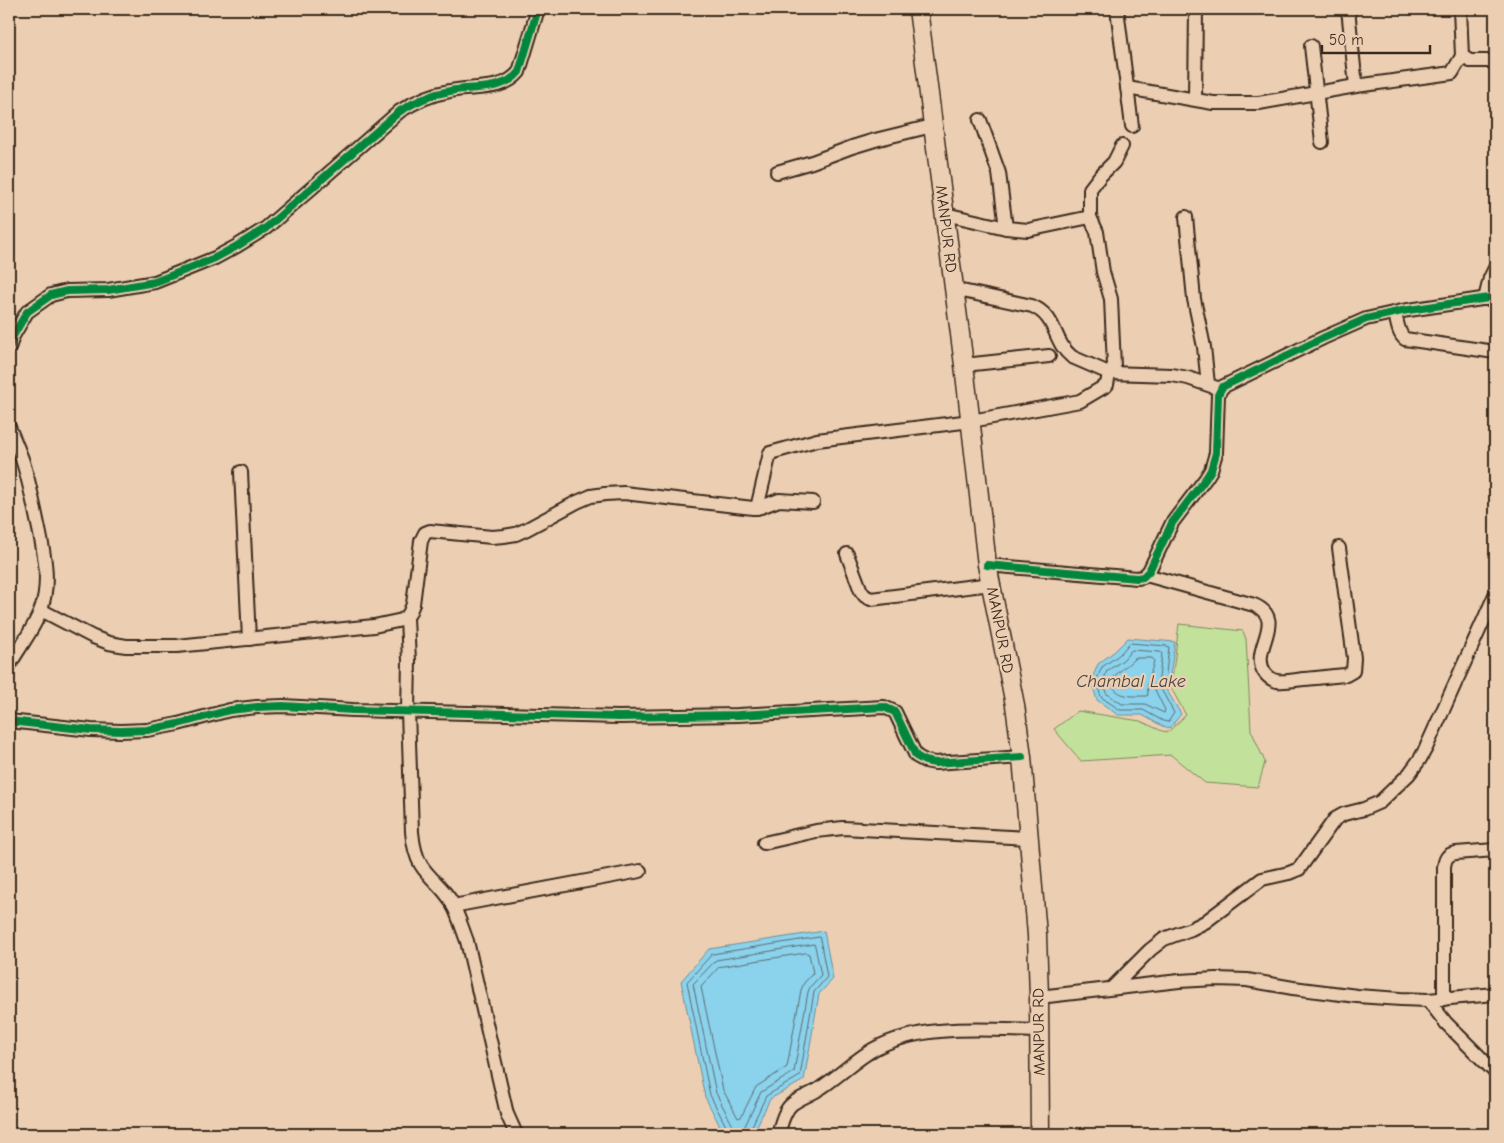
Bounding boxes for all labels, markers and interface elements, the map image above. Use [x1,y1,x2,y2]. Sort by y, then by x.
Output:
scale bar [1322,22,1429,54]
text: 50 m [1329,31,1364,49]
street label: MANPUR RD [932,184,960,274]
street label: MANPUR RD [983,585,1017,675]
water label: Chambal Lake [1076,671,1186,692]
street label: MANPUR RD [1029,988,1049,1076]

